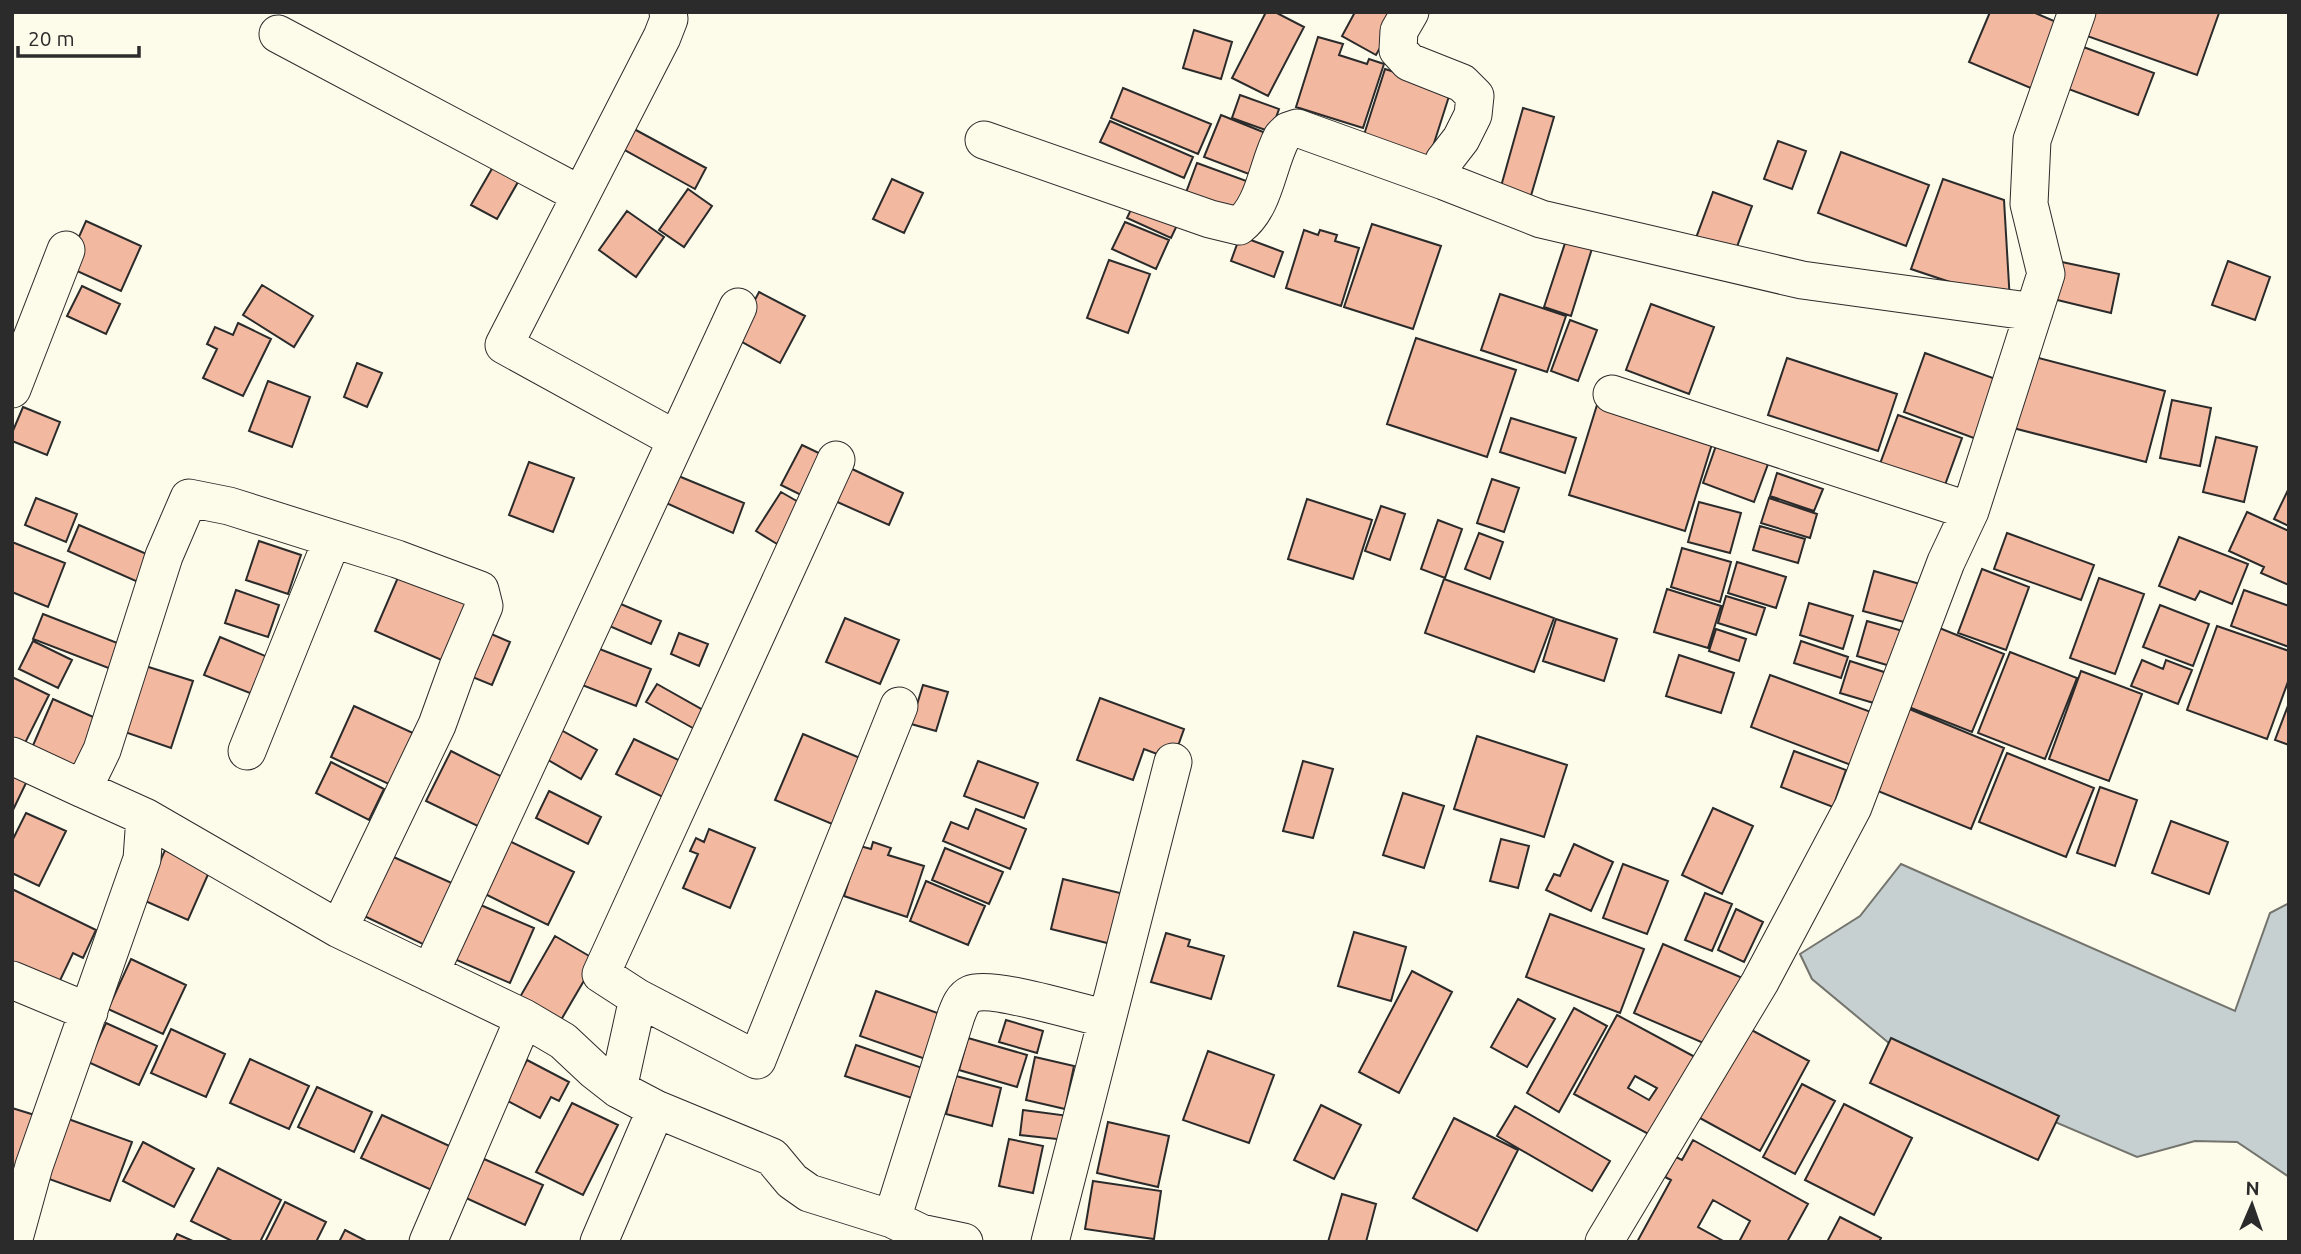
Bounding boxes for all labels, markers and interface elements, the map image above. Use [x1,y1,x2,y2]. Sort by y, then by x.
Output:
scale bar [18,14,138,58]
text: 20 m [28,26,75,50]
north arrow [2217,1170,2287,1240]
text: N [2245,1177,2260,1199]

